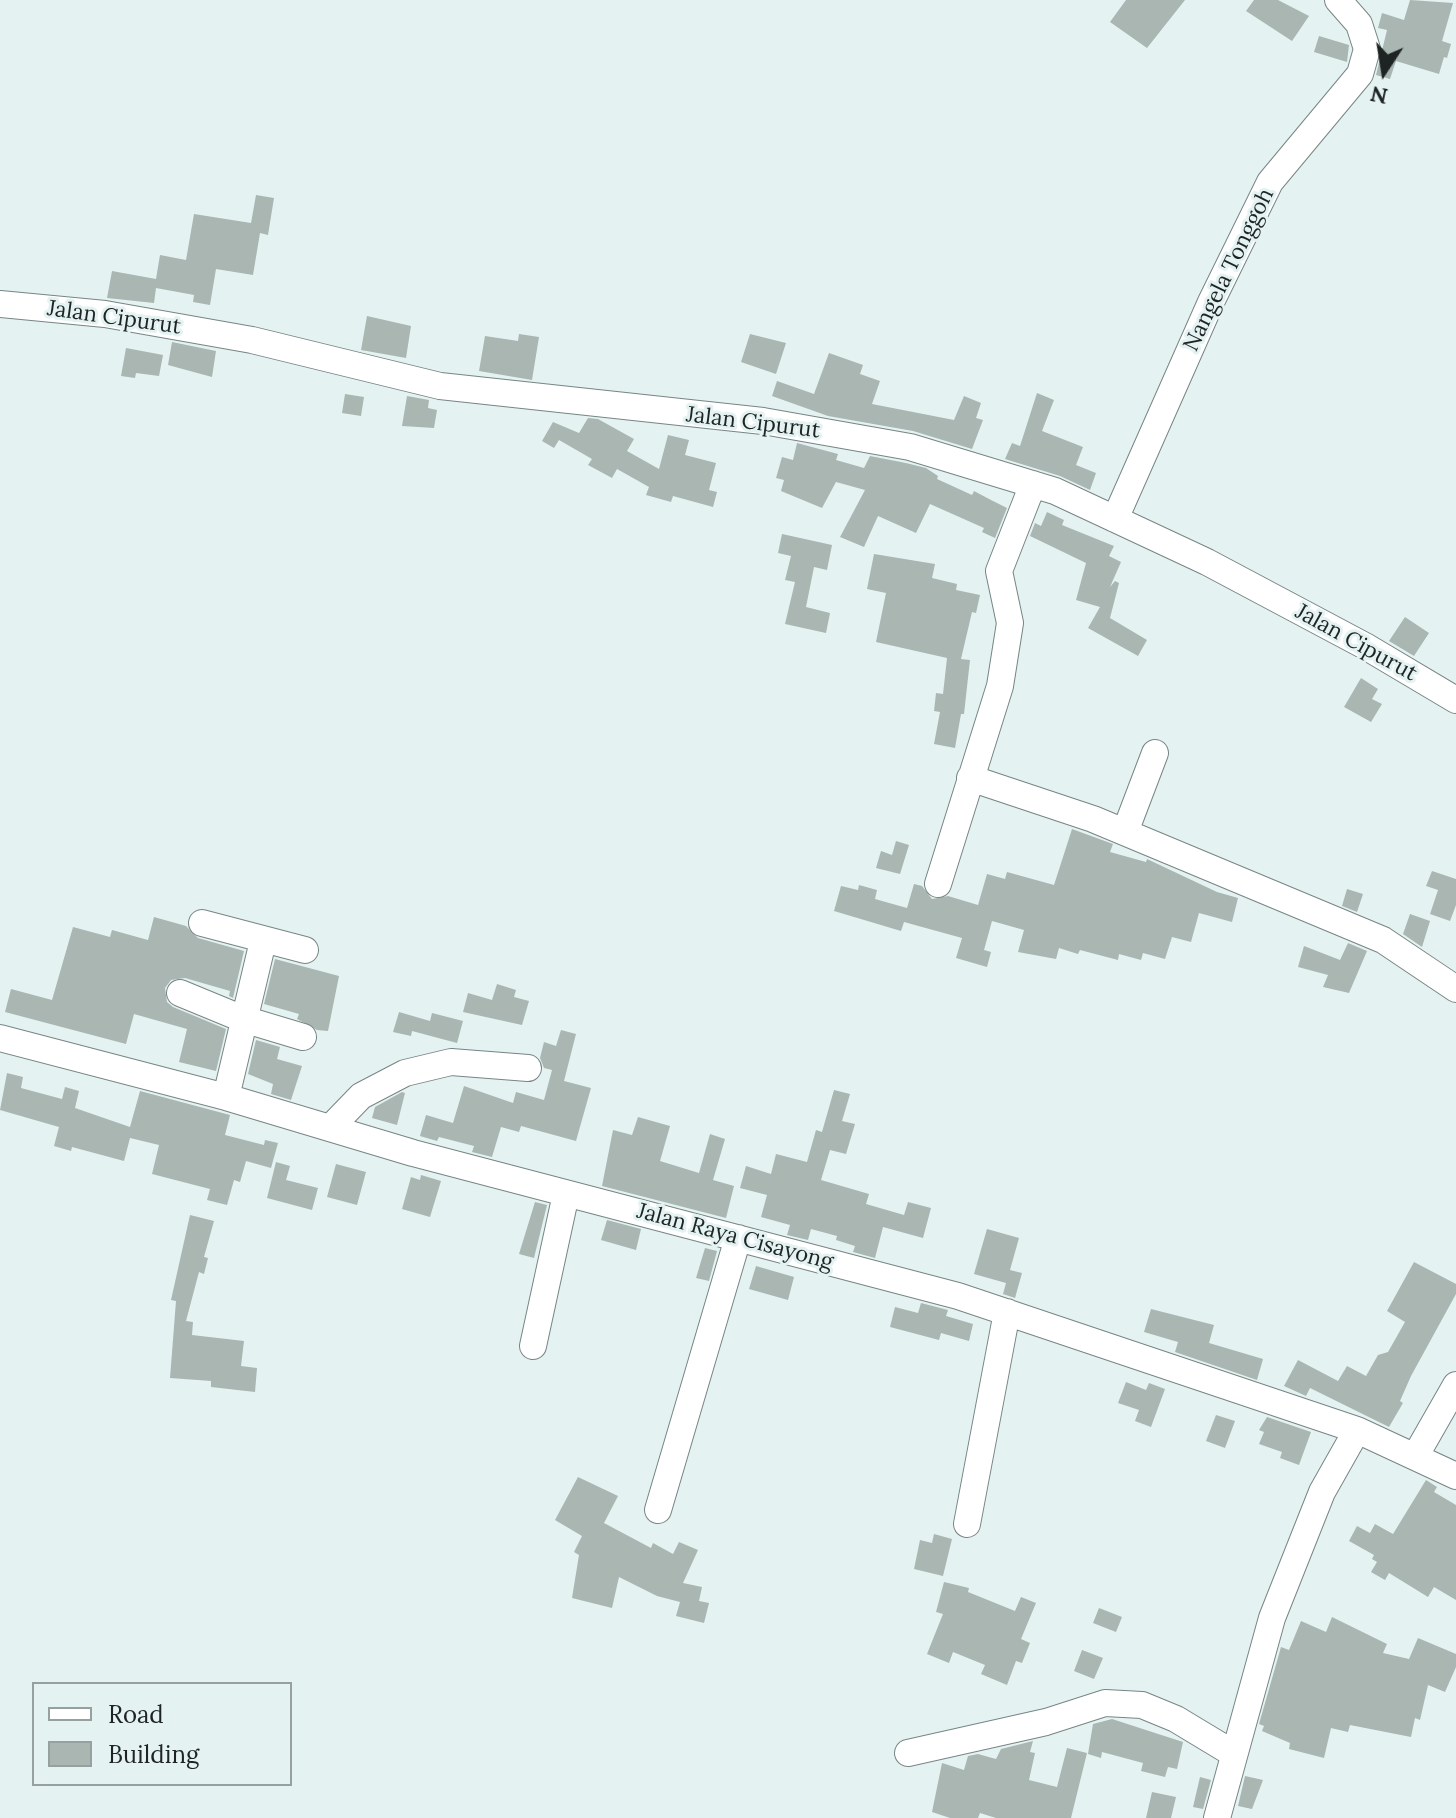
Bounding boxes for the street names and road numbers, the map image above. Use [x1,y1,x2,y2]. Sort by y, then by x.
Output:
street label: Nangela Tonggoh [1178,184,1280,356]
street label: Jalan Cipurut [45,296,183,340]
street label: Jalan Cipurut [685,402,821,444]
street label: Jalan Cipurut [1291,599,1421,687]
street label: Jalan Raya Cisayong [634,1198,836,1276]

